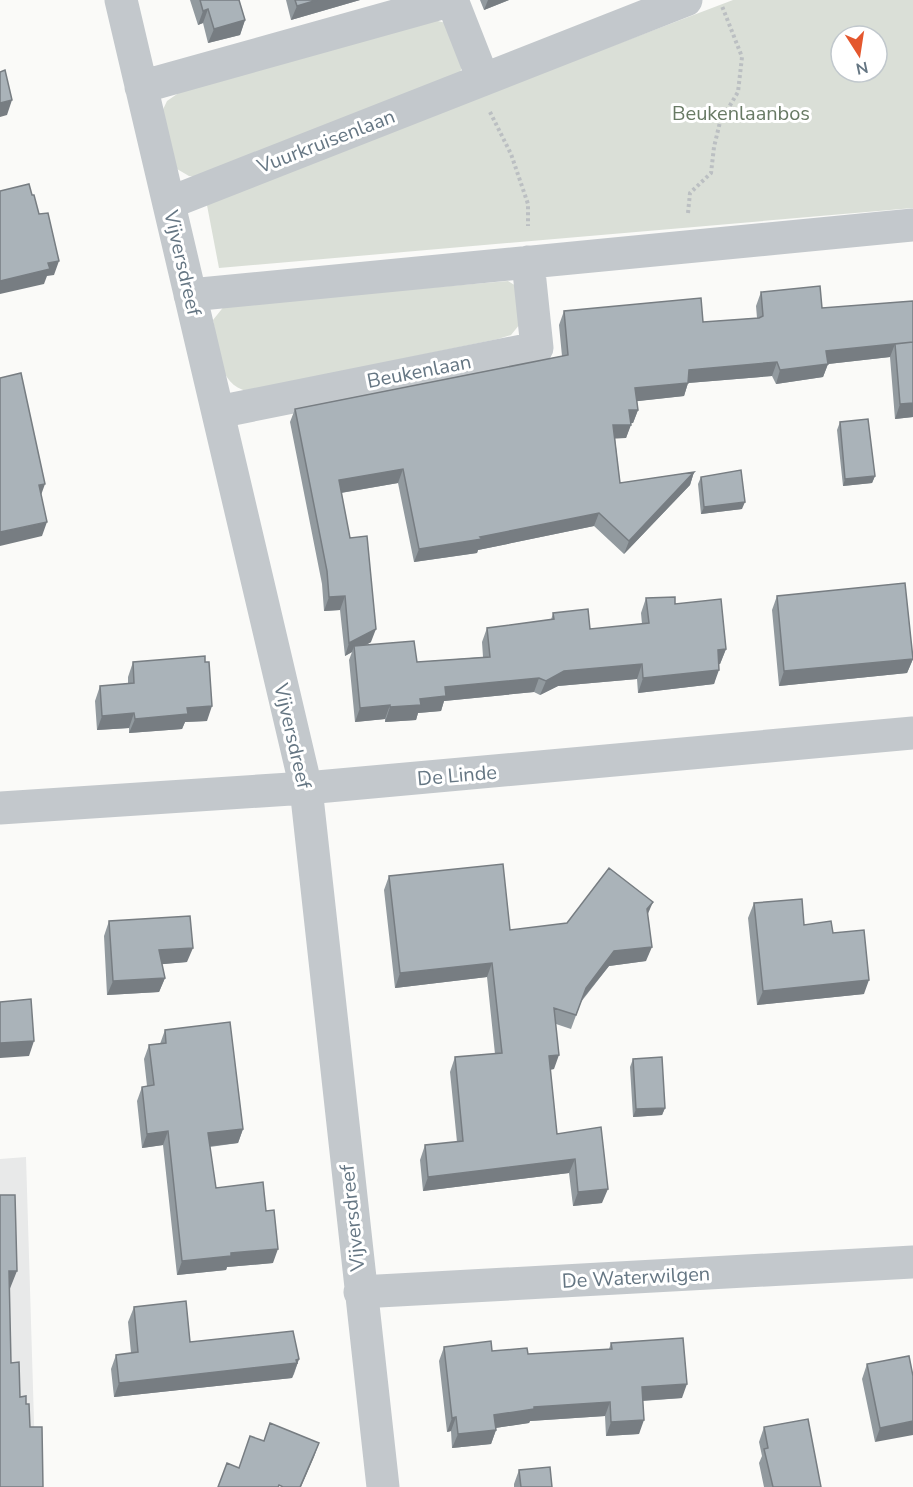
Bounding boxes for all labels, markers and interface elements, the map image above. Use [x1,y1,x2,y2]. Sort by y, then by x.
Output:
north arrow [829,24,889,84]
text: N [854,56,870,80]
park label: Beukenlaanbos [672,100,810,127]
street label: Vuurkruisenlaan [252,103,399,180]
street label: Vijversdreef [157,207,208,319]
street label: Beukenlaan [365,348,474,395]
street label: Vijversdreef [267,680,318,792]
street label: De Linde [416,759,498,792]
street label: Vijversdreef [333,1163,372,1274]
street label: De Waterwilgen [561,1260,711,1295]

